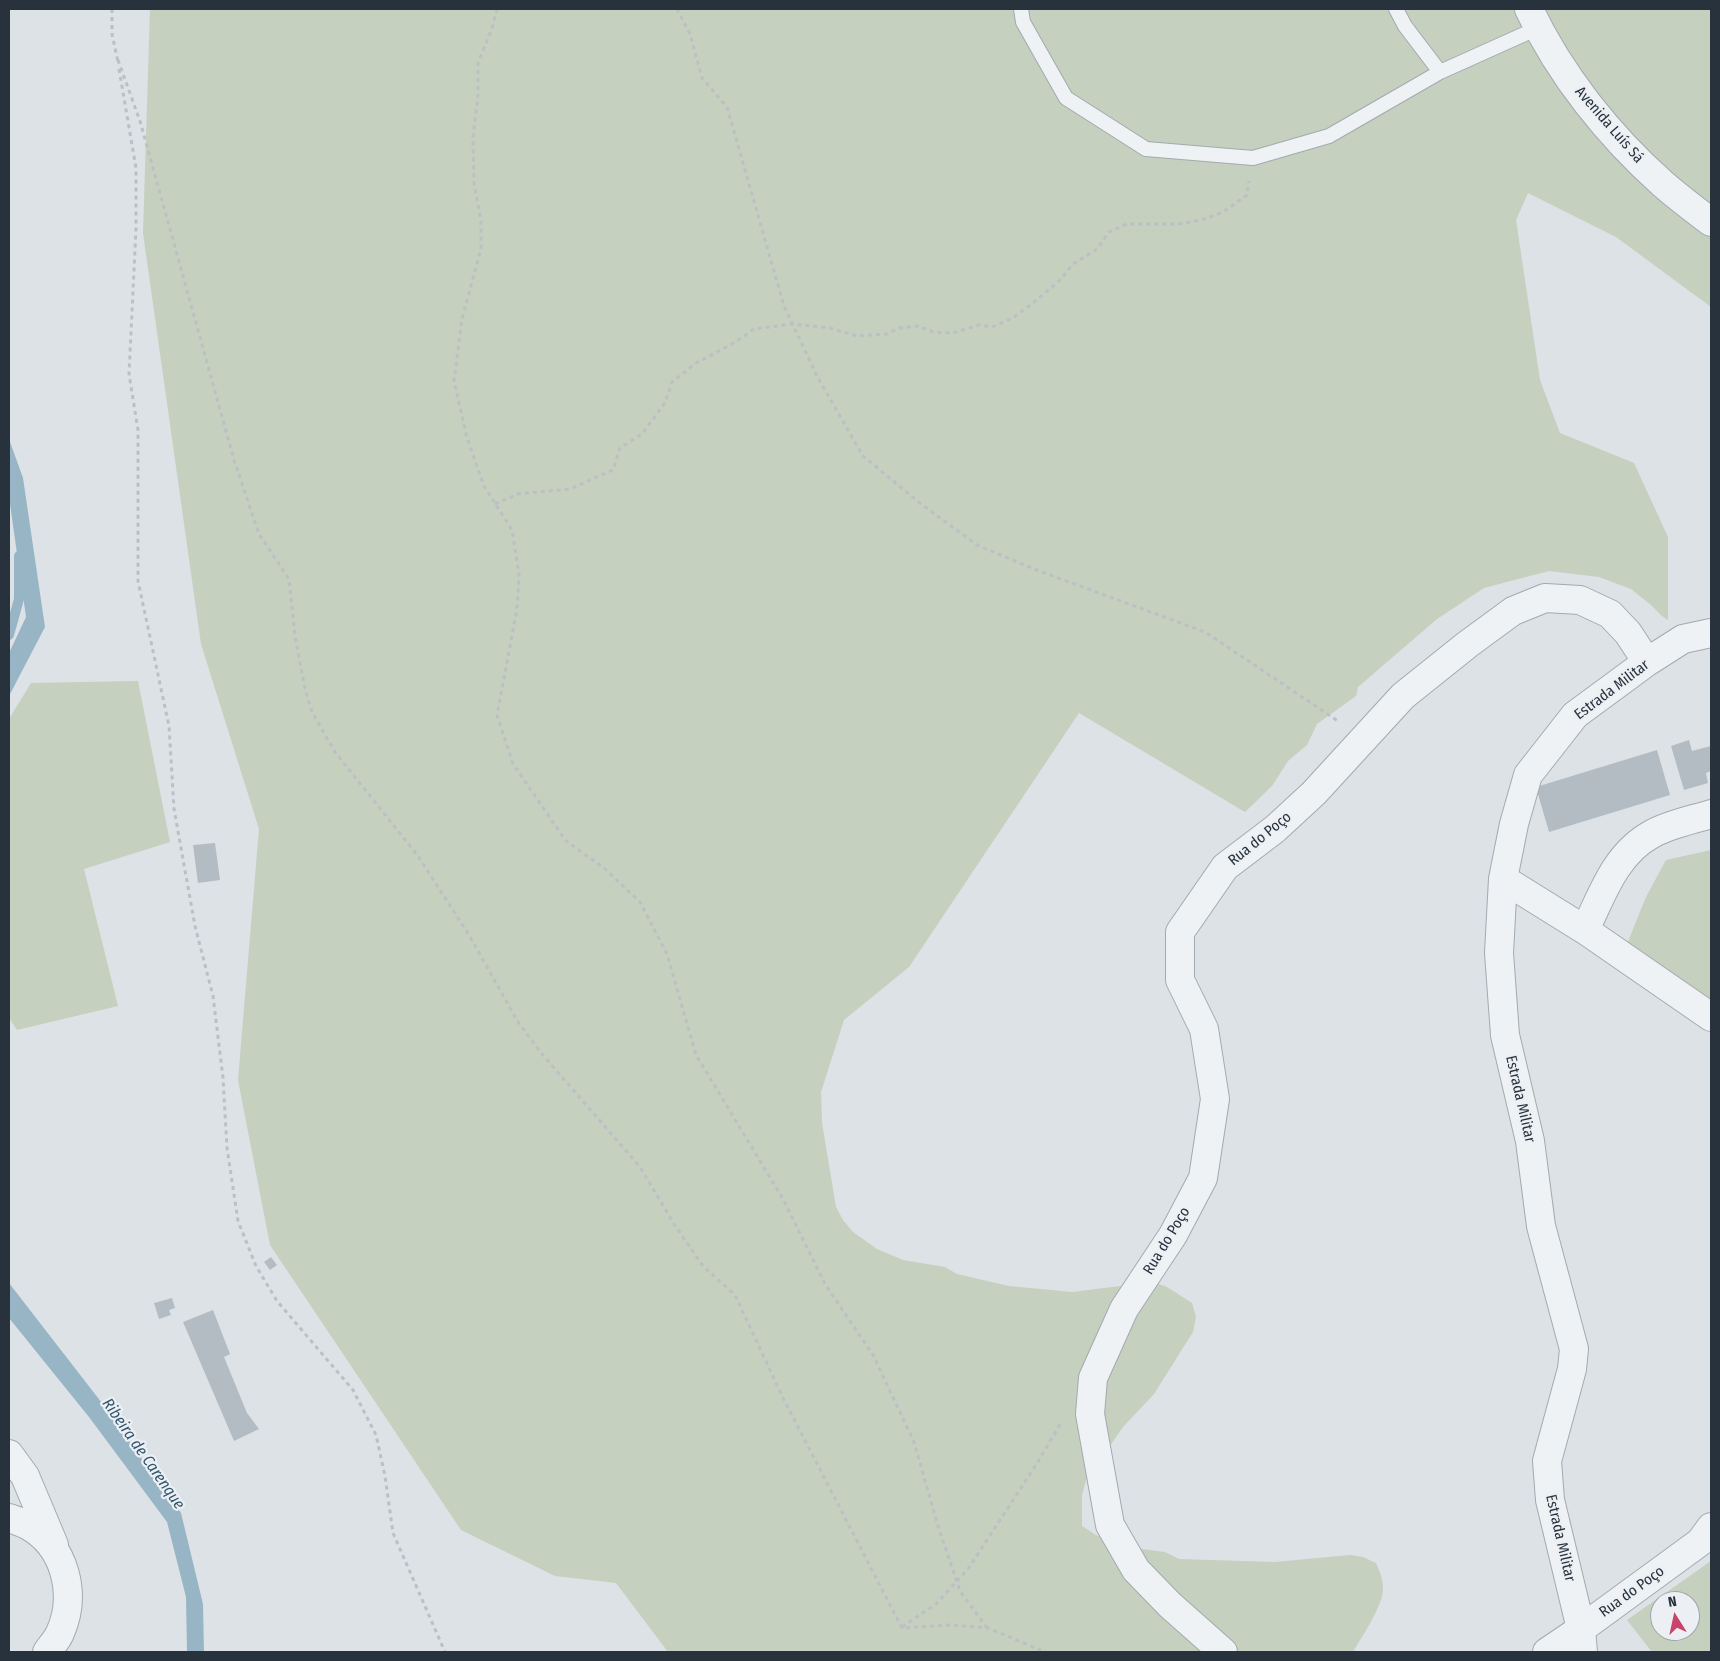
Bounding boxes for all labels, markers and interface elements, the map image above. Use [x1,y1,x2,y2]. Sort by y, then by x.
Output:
street label: Avenida Luís Sá [1571,83,1647,167]
street label: Estrada Militar [1571,656,1653,724]
street label: Rua do Poço [1225,808,1295,870]
street label: Estrada Militar [1501,1054,1539,1144]
street label: Rua do Poço [1140,1204,1194,1278]
water label: Ribeira de Carenque [98,1395,188,1513]
street label: Estrada Militar [1541,1493,1579,1583]
street label: Rua do Poço [1596,1562,1668,1622]
north arrow [1650,1591,1700,1641]
text: N [1667,1593,1678,1611]

